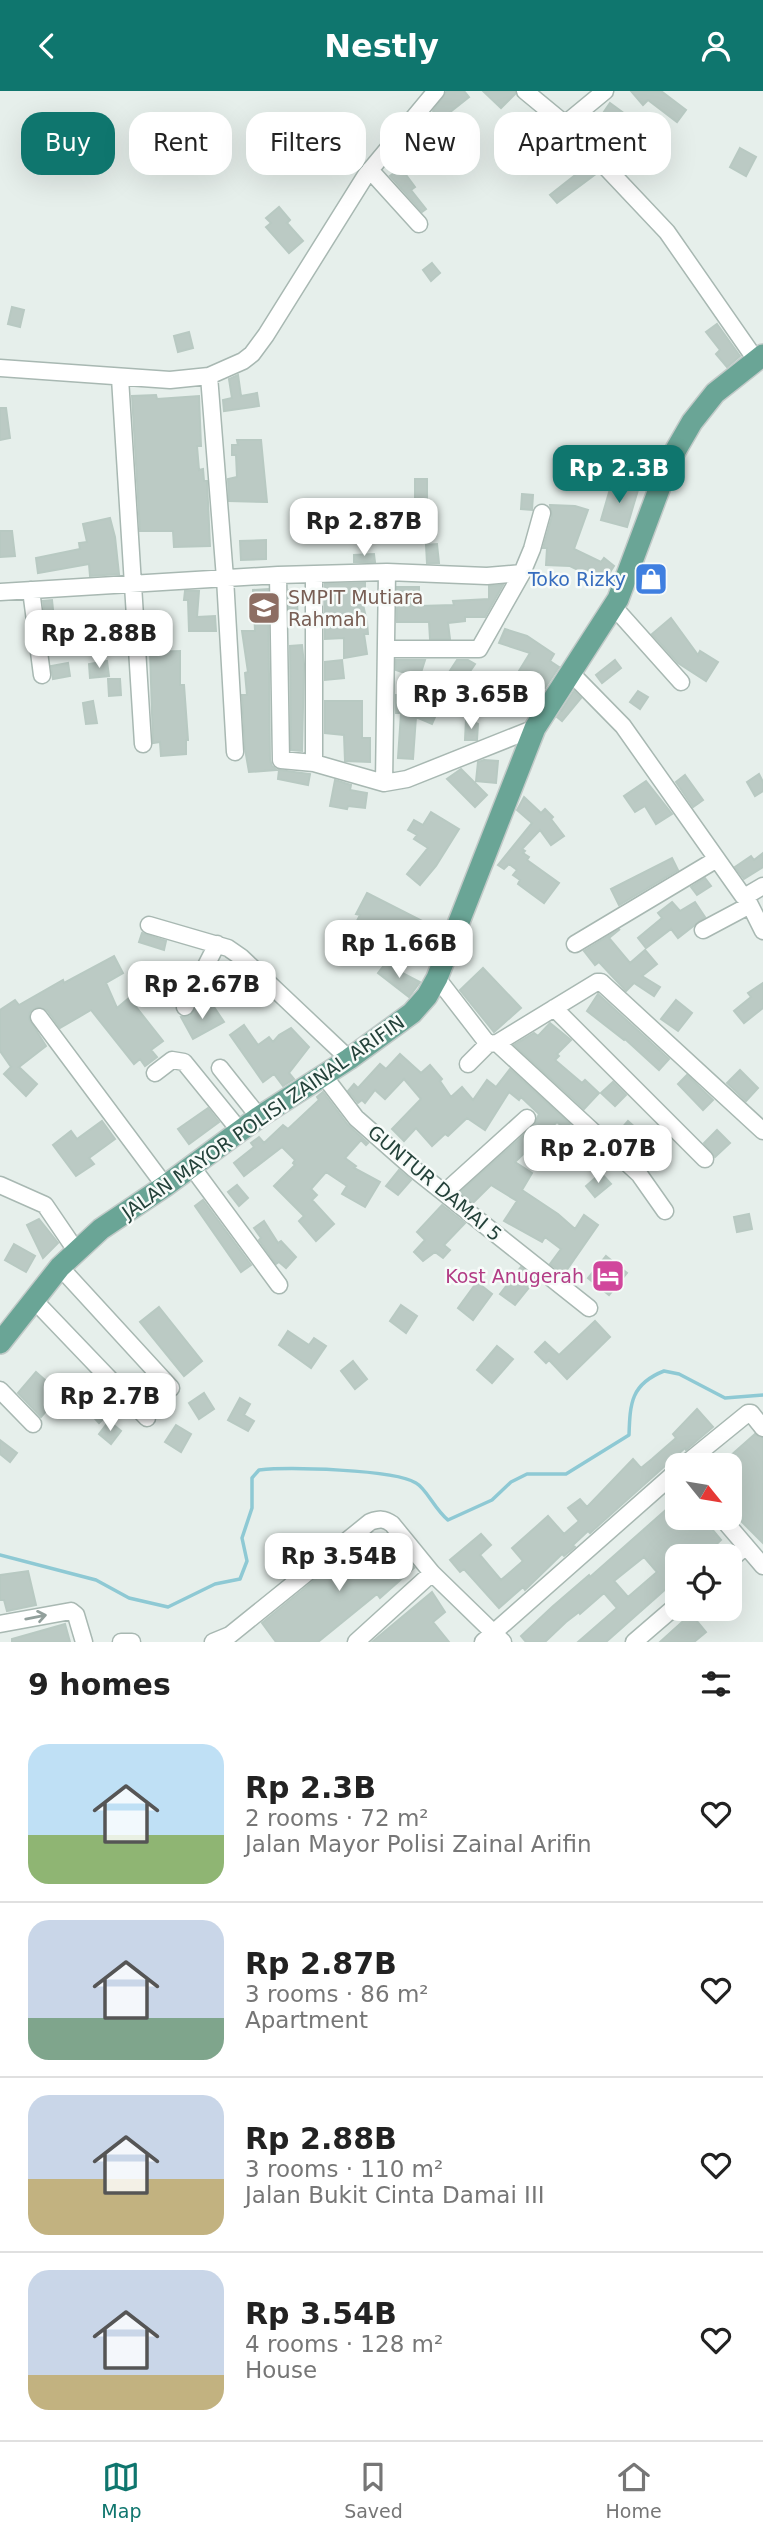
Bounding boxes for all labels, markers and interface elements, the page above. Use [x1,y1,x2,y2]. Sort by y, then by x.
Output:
icon: back [28,27,66,65]
text: Nestly [324,27,439,65]
icon: person [697,27,735,65]
chip: Buy [21,112,115,175]
chip: Rent [129,112,232,175]
chip: Filters [246,112,366,175]
chip: New [380,112,480,175]
chip: Apartment [494,112,671,175]
pin: Rp 2.3B [554,445,684,505]
text: Rp 2.3B [569,455,669,481]
pin: Rp 2.87B [292,498,436,558]
text: Rp 2.87B [306,508,422,534]
shop icon: Toko Rizky [632,560,670,598]
place label: Toko Rizky [527,568,626,590]
place label: SMPIT Mutiara Rahmah [288,586,423,630]
school or university icon: SMPIT Mutiara Rahmah [245,589,283,627]
pin: Rp 2.88B [27,611,171,670]
text: Rp 2.88B [41,620,157,646]
pin: Rp 3.65B [399,671,543,731]
text: Rp 3.65B [413,681,529,707]
pin: Rp 1.66B [327,921,471,980]
text: Rp 1.66B [341,930,457,956]
pin: Rp 2.67B [130,961,274,1021]
text: Rp 2.67B [144,971,260,997]
street label: JALAN MAYOR POLISI ZAINAL ARIFIN [117,1011,408,1224]
street label: GUNTUR DAMAI 5 [364,1121,506,1245]
pin: Rp 2.07B [526,1125,670,1185]
text: Rp 2.07B [540,1135,656,1161]
hotel icon: Kost Anugerah [589,1257,627,1295]
place label: Kost Anugerah [445,1265,584,1287]
pin: Rp 2.7B [45,1373,175,1433]
text: Rp 2.7B [60,1383,160,1409]
north arrow [665,1453,742,1529]
map controls [665,1453,742,1621]
pin: Rp 3.54B [267,1533,411,1593]
text: Rp 3.54B [281,1543,397,1569]
button: locate [665,1544,742,1621]
one-way arrow [24,1610,47,1623]
icon: filters [697,1665,735,1703]
text: 9 homes [28,1667,171,1702]
text: Rp 2.3B [245,1770,376,1805]
icon: home [84,1772,168,1856]
icon: heart [697,1795,735,1833]
text: 2 rooms · 72 m² [245,1805,429,1831]
text: Jalan Mayor Polisi Zainal Arifin [245,1831,591,1857]
text: Rp 2.87B [245,1946,397,1981]
icon: home [84,1948,168,2032]
icon: heart [697,1971,735,2009]
text: 3 rooms · 86 m² [245,1981,429,2007]
text: Apartment [245,2007,368,2033]
text: Rp 2.88B [245,2121,397,2156]
icon: home [84,2123,168,2207]
icon: heart [697,2146,735,2184]
text: 3 rooms · 110 m² [245,2156,443,2182]
text: Jalan Bukit Cinta Damai III [245,2182,544,2208]
text: Rp 3.54B [245,2296,397,2331]
icon: home [84,2298,168,2382]
icon: heart [697,2321,735,2359]
text: 4 rooms · 128 m² [245,2331,443,2357]
text: House [245,2357,317,2383]
tab: Map [101,2458,141,2522]
tab: Saved [344,2458,403,2522]
tab: Home [606,2458,662,2522]

